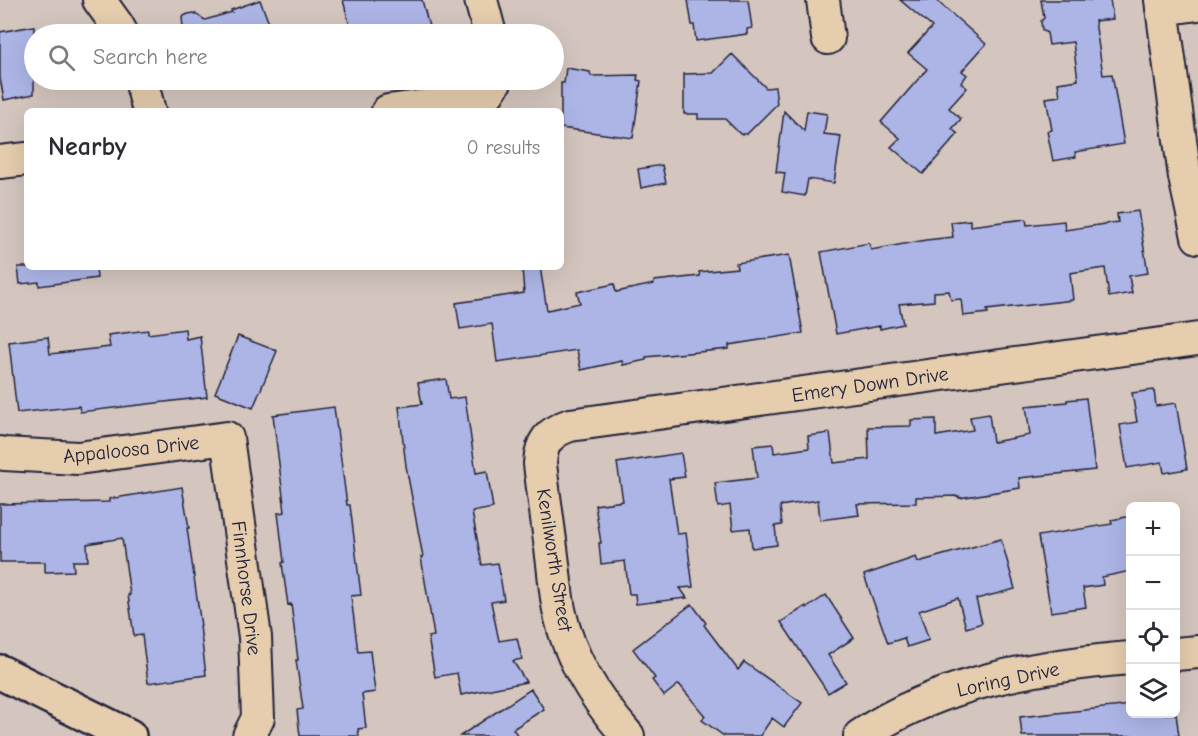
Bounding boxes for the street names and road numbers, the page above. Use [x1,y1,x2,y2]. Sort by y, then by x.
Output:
street label: Emery Down Drive [790,362,950,407]
street label: Appaloosa Drive [62,431,200,468]
street label: Kenilworth Street [532,487,577,635]
street label: Finnhorse Drive [227,519,266,657]
street label: Loring Drive [955,657,1061,702]

